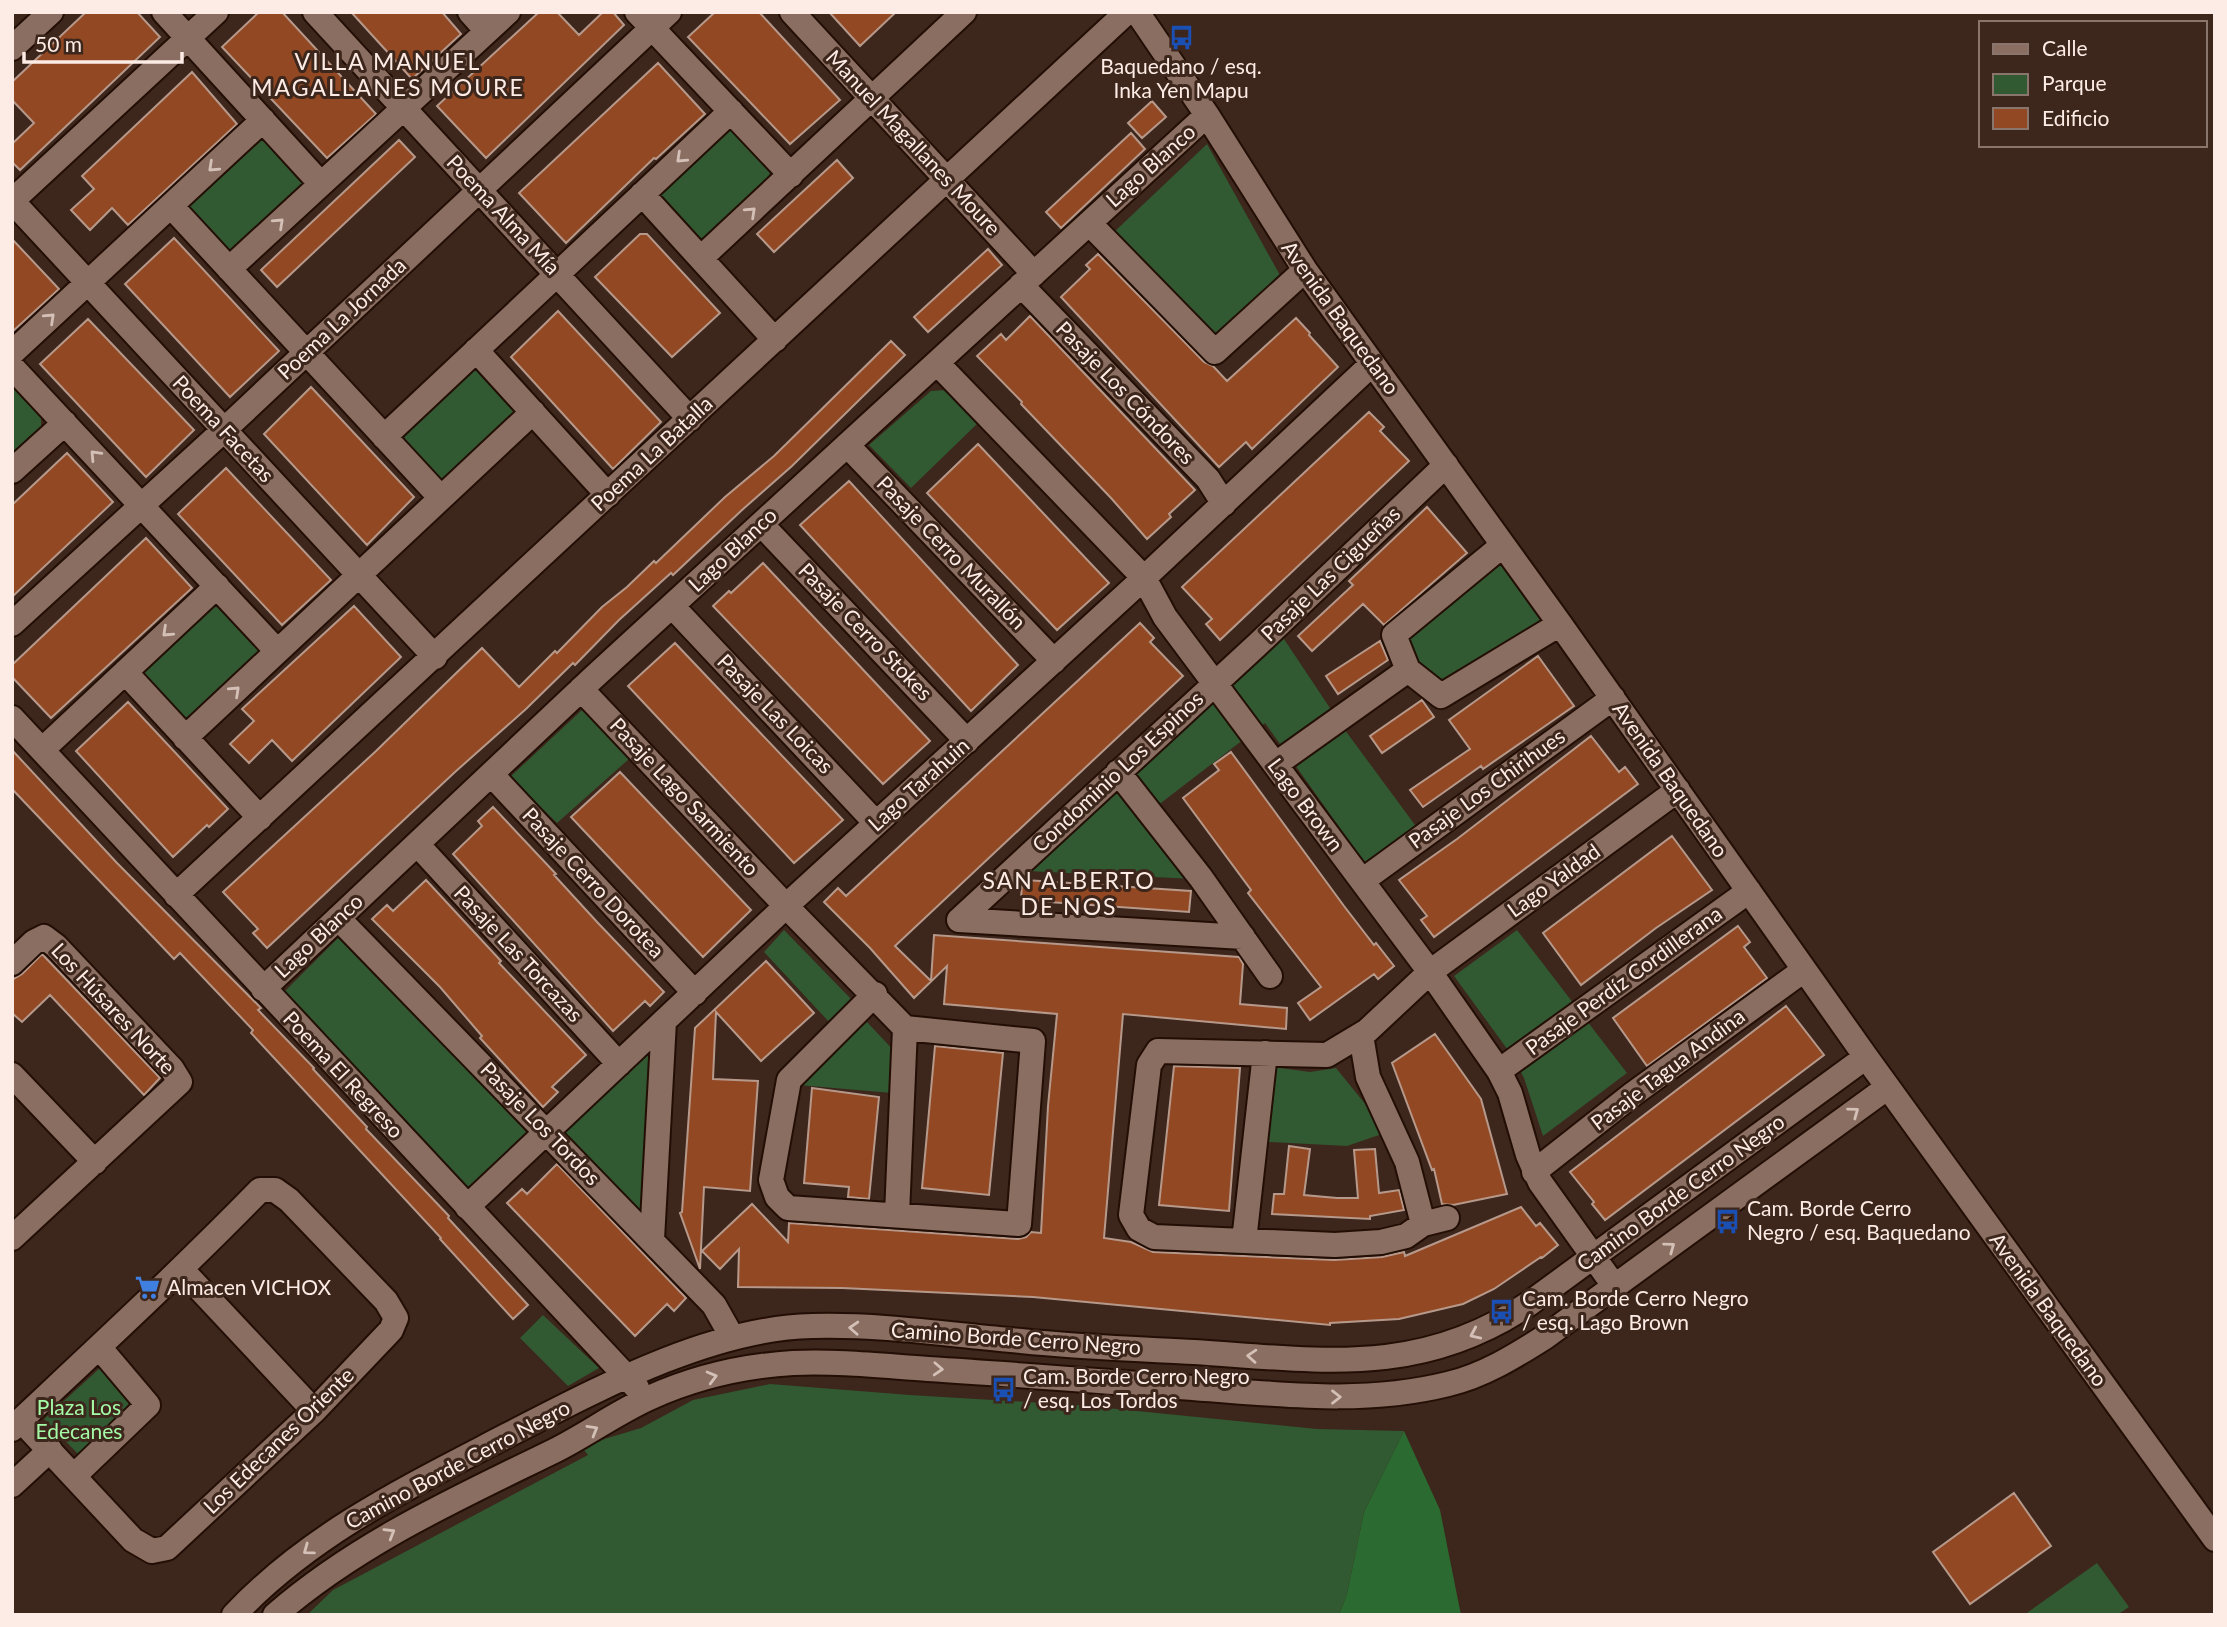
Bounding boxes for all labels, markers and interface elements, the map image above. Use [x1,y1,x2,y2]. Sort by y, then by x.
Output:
scale bar [24,21,182,65]
legend [1979,21,2206,147]
bus stop icon: Baquedano / esq. Inka Yen Mapu [1167,24,1195,52]
text: 50 m [35,31,82,56]
text: Calle [2042,35,2087,60]
street label: Manuel Magallanes Moure [822,44,1006,240]
district label: VILLA MANUEL MAGALLANES MOURE [251,47,525,101]
place label: Baquedano / esq. Inka Yen Mapu [1100,53,1262,102]
text: Parque [2042,70,2107,95]
text: Edificio [2042,105,2110,130]
street label: Lago Blanco [1100,118,1200,211]
street label: Poema Alma Mía [442,149,566,279]
one-way arrow [676,149,689,162]
one-way arrow [208,158,221,171]
one-way arrow [743,208,756,220]
one-way arrow [271,219,284,231]
street label: Avenida Baquedano [1277,236,1405,399]
street label: Poema La Jornada [272,252,410,384]
one-way arrow [42,314,55,326]
street label: Pasaje Los Cóndores [1052,315,1201,468]
street label: Poema Facetas [168,369,280,487]
street label: Poema La Batalla [585,390,717,516]
one-way arrow [91,450,104,463]
street label: Pasaje Cerro Murallón [872,470,1032,634]
street label: Pasaje Las Cigueñas [1255,500,1405,646]
street label: Lago Blanco [683,502,781,596]
street label: Pasaje Cerro Stokes [794,557,938,705]
one-way arrow [162,624,175,637]
street label: Pasaje Las Loicas [713,648,839,778]
street label: Condominio Los Espinos [1026,685,1208,857]
one-way arrow [227,686,240,699]
street label: Avenida Baquedano [1608,697,1734,862]
street label: Pasaje Lago Sarmiento [605,712,765,880]
street label: Pasaje Los Chirihues [1403,723,1569,853]
street label: Lago Tarahuin [862,732,974,836]
street label: Lago Brown [1263,753,1349,855]
street label: Pasaje Cerro Dorotea [518,802,670,962]
street label: Lago Yaldad [1502,838,1604,922]
district label: SAN ALBERTO DE NOS [982,866,1156,920]
street label: Pasaje Las Torcazas [450,880,589,1026]
street label: Lago Blanco [269,888,367,982]
street label: Pasaje Perdíz Cordillerana [1520,900,1726,1059]
street label: Los Húsares Norte [47,937,181,1079]
street label: Pasaje Tagua Andina [1585,1003,1749,1135]
street label: Poema El Regreso [279,1005,409,1143]
street label: Pasaje Los Tordos [476,1056,606,1190]
street label: Camino Borde Cerro Negro [1571,1108,1789,1276]
one-way arrow [1846,1108,1859,1121]
place label: Cam. Borde Cerro Negro / esq. Baquedano [1747,1195,1971,1244]
bus stop icon: Cam. Borde Cerro Negro / esq. Baquedano [1713,1207,1741,1235]
street label: Avenida Baquedano [1985,1228,2113,1391]
one-way arrow [1663,1243,1675,1255]
supermarket icon: Almacen VICHOX [133,1274,161,1302]
place label: Almacen VICHOX [167,1274,331,1299]
place label: Cam. Borde Cerro Negro / esq. Lago Brown [1522,1285,1749,1334]
bus stop icon: Cam. Borde Cerro Negro / esq. Lago Brown [1488,1297,1516,1325]
street label: Camino Borde Cerro Negro [890,1316,1142,1359]
one-way arrow [848,1320,859,1335]
one-way arrow [1470,1326,1482,1340]
one-way arrow [1246,1349,1257,1364]
street label: Los Edecanes Oriente [198,1362,358,1518]
one-way arrow [932,1362,943,1377]
place label: Cam. Borde Cerro Negro / esq. Los Tordos [1023,1363,1250,1412]
one-way arrow [705,1371,717,1385]
bus stop icon: Cam. Borde Cerro Negro / esq. Los Tordos [989,1375,1017,1403]
one-way arrow [1331,1389,1341,1405]
park label: Plaza Los Edecanes [36,1394,122,1443]
street label: Camino Borde Cerro Negro [341,1394,574,1534]
one-way arrow [585,1425,598,1438]
one-way arrow [383,1528,395,1541]
one-way arrow [303,1542,316,1554]

